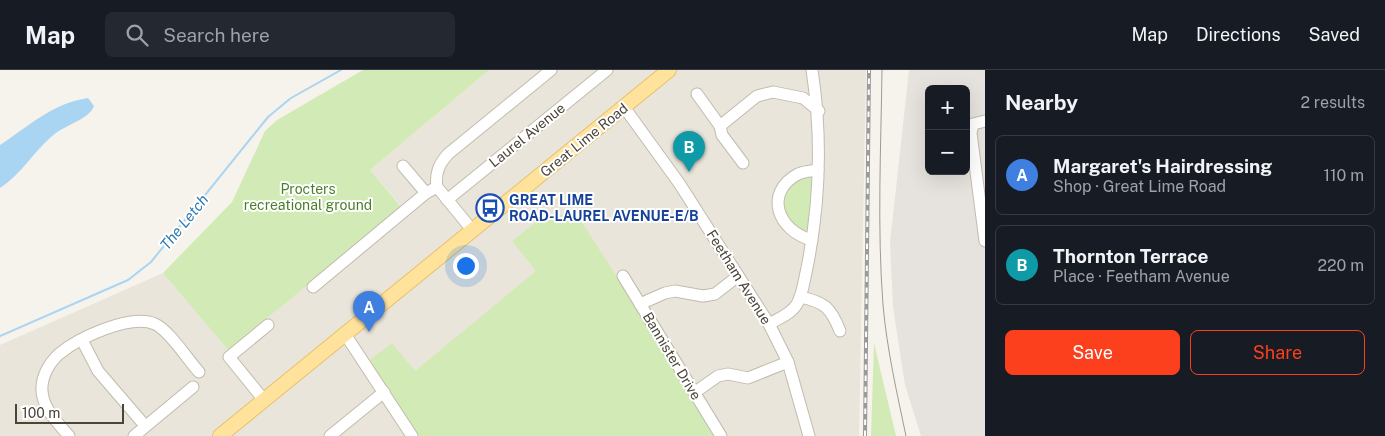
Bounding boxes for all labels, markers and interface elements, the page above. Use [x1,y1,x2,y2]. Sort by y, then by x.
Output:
search box [105,12,455,57]
text: Map [25,21,75,49]
icon: search [123,21,151,49]
text: Search here [163,24,270,46]
text: Map [1131,24,1168,45]
text: Directions [1196,24,1281,45]
text: Saved [1309,24,1360,45]
map controls [925,85,970,175]
button: + [925,85,970,130]
text: Nearby [1005,90,1078,115]
text: 2 results [1300,93,1365,112]
street label: Laurel Avenue [486,100,568,170]
street label: Great Lime Road [537,100,631,180]
button: − [925,130,970,175]
pin: B [673,131,705,172]
text: Margaret's Hairdressing [1053,155,1272,177]
text: A [1016,166,1028,185]
text: 110 m [1323,166,1364,185]
text: Shop · Great Lime Road [1053,177,1226,196]
park label: Procters recreational ground [244,181,372,213]
water label: The Letch [157,191,211,253]
place label: GREAT LIME ROAD-LAUREL AVENUE-E/B [509,192,699,224]
bus stop icon: GREAT LIME ROAD-LAUREL AVENUE-E/B [475,193,505,223]
street label: Feetham Avenue [703,227,775,327]
text: Thornton Terrace [1053,245,1208,267]
your location [453,253,479,279]
text: B [1017,256,1027,275]
text: 220 m [1317,256,1364,275]
text: Place · Feetham Avenue [1053,267,1230,286]
pin: A [353,291,385,332]
street label: Bannister Drive [640,309,704,403]
button: Save [1005,330,1180,375]
button: Share [1190,330,1365,375]
scale bar [15,401,124,424]
text: 100 m [22,405,60,421]

